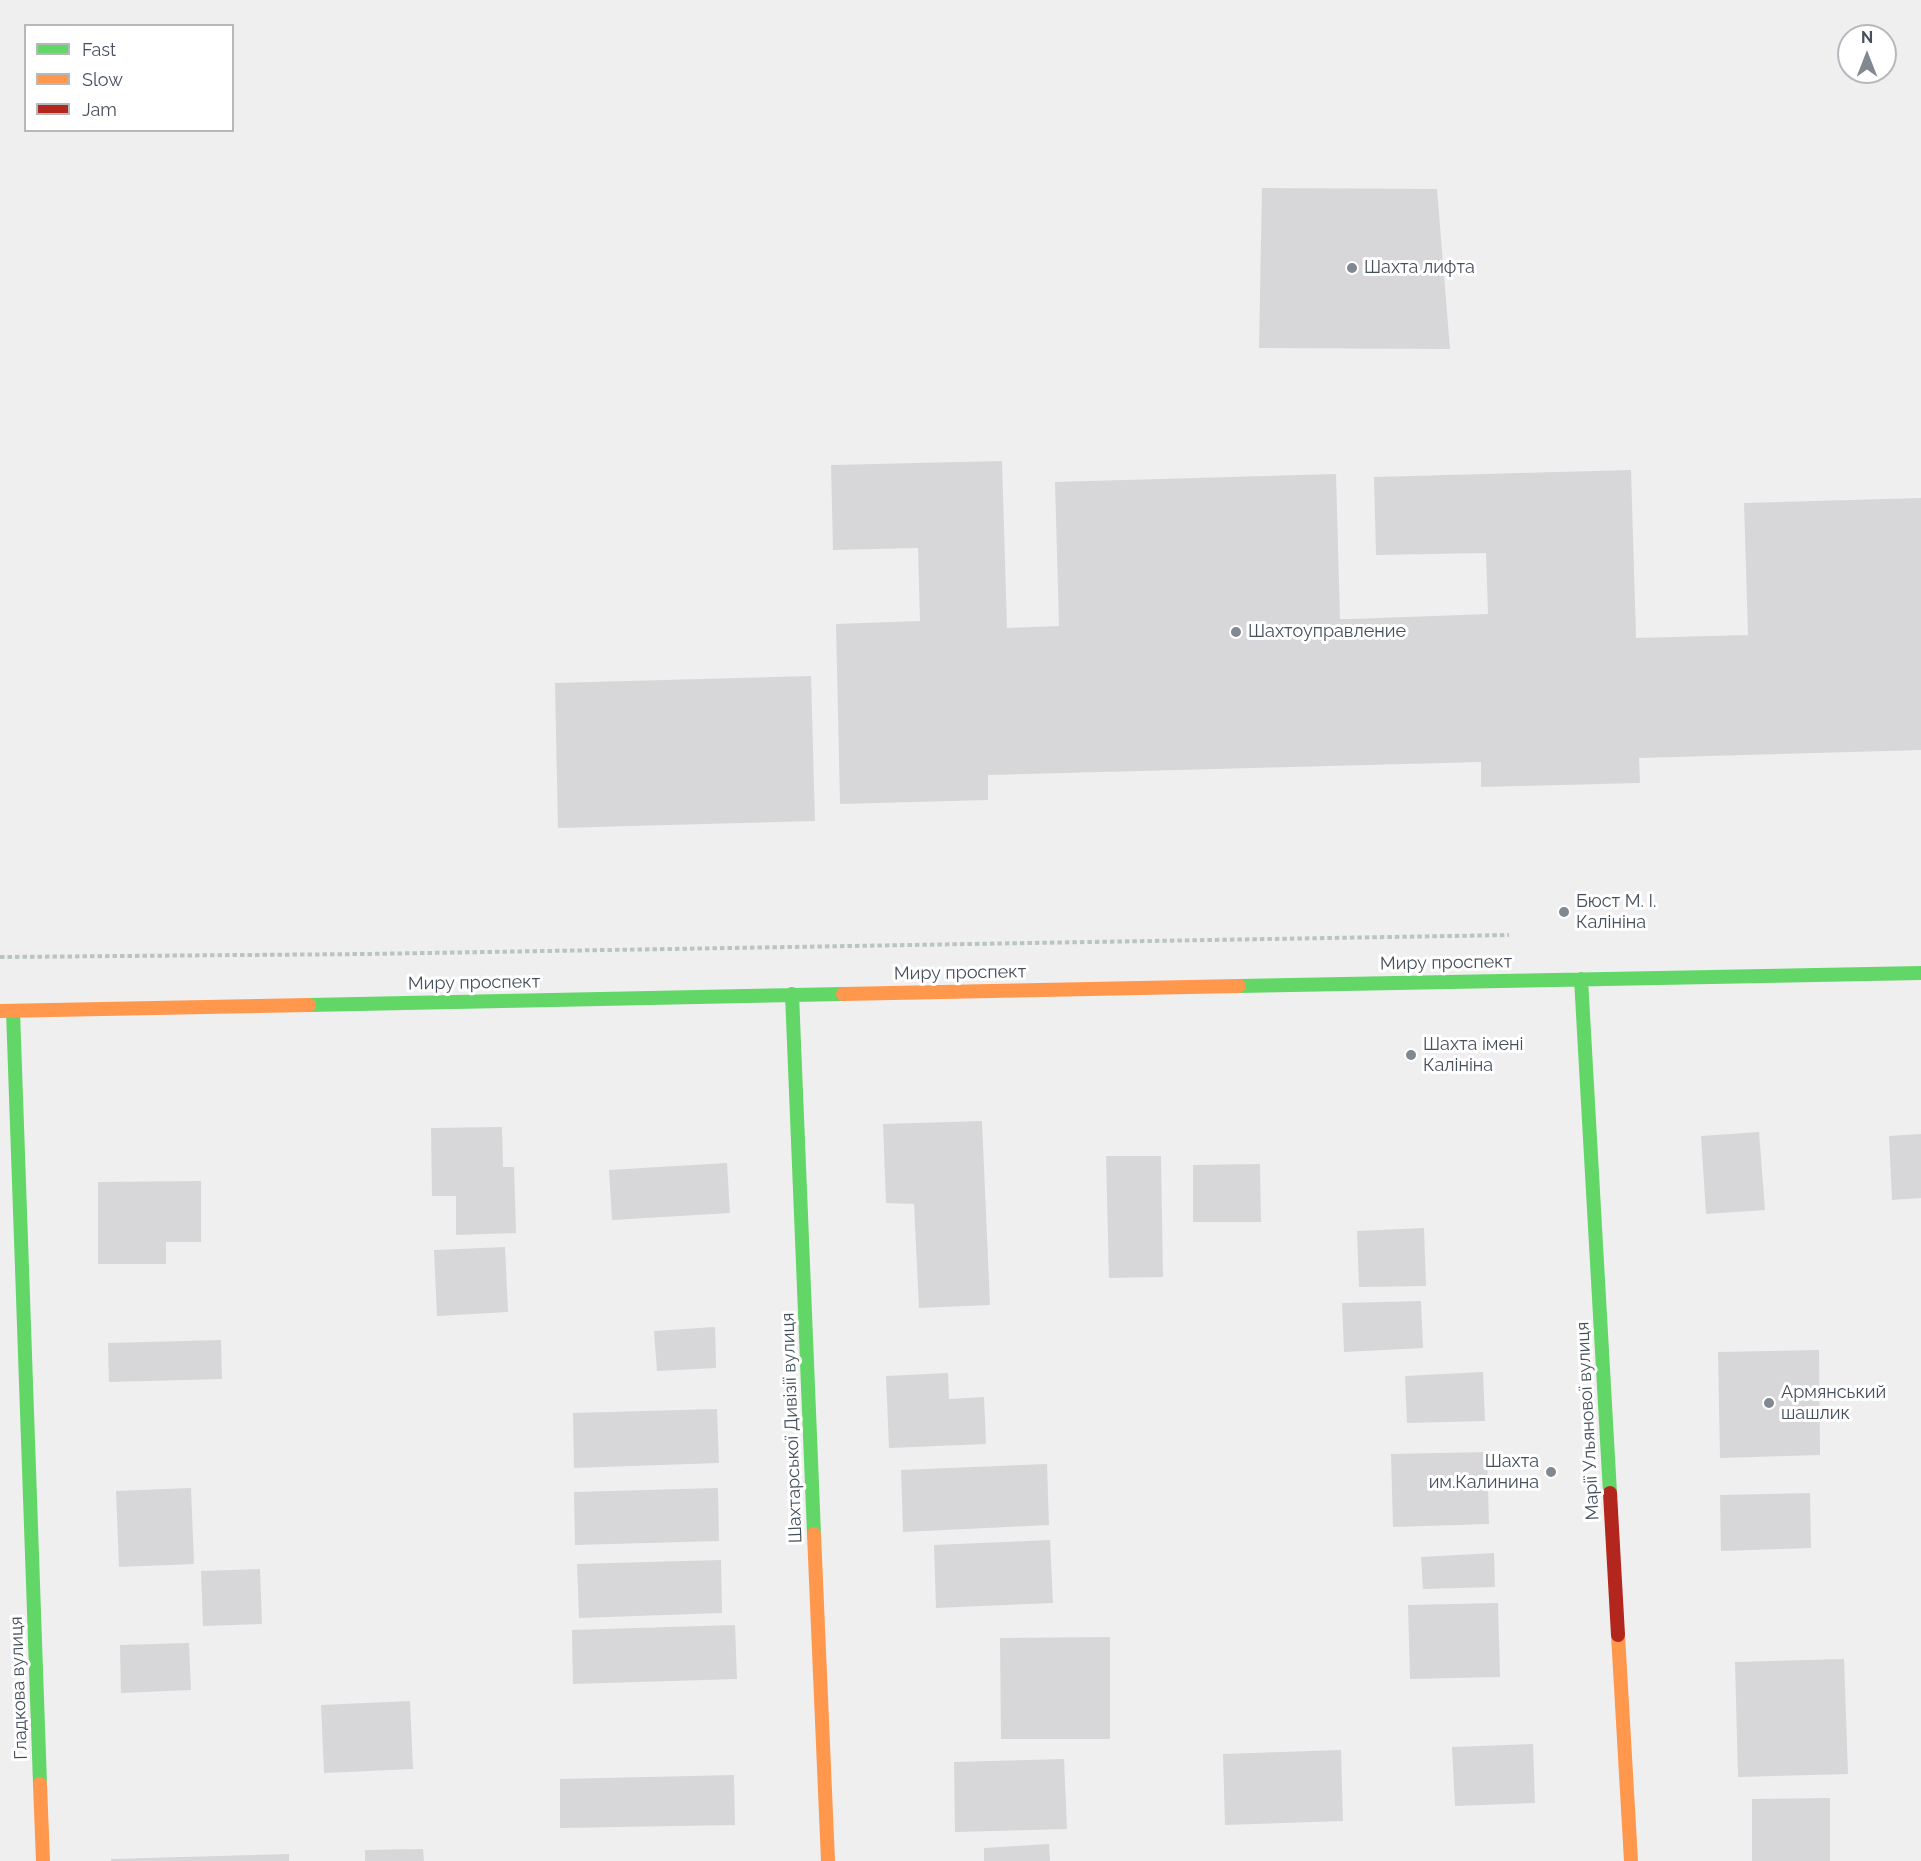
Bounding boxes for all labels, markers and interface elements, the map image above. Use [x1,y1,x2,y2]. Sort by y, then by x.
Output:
legend [24,24,234,132]
north arrow [1837,24,1897,84]
text: N [1861,28,1873,47]
text: Fast [82,39,116,60]
text: Slow [82,69,123,90]
text: Jam [82,99,117,120]
place label: Шахта лифта [1364,257,1475,279]
marker: Шахта лифта [1345,261,1359,275]
place label: Шахтоуправление [1248,621,1406,643]
marker: Шахтоуправление [1229,625,1243,639]
place label: Бюст М. І. Калініна [1576,891,1656,934]
marker: Бюст М. І. Калініна [1557,905,1571,919]
street label: Миру проспект [1380,951,1512,975]
street label: Миру проспект [894,961,1026,985]
street label: Миру проспект [408,971,540,995]
place label: Шахта імені Калініна [1423,1034,1523,1076]
marker: Шахта імені Калініна [1404,1048,1418,1062]
street label: Шахтарської Дивізії вулиця [777,1312,807,1544]
street label: Марії Ульянової вулиця [1572,1321,1604,1521]
place label: Армянський шашлик [1781,1382,1886,1424]
marker: Армянський шашлик [1762,1396,1776,1410]
place label: Шахта им.Калинина [1429,1451,1539,1494]
marker: Шахта им.Калинина [1544,1465,1558,1479]
street label: Гладкова вулиця [6,1616,32,1760]

